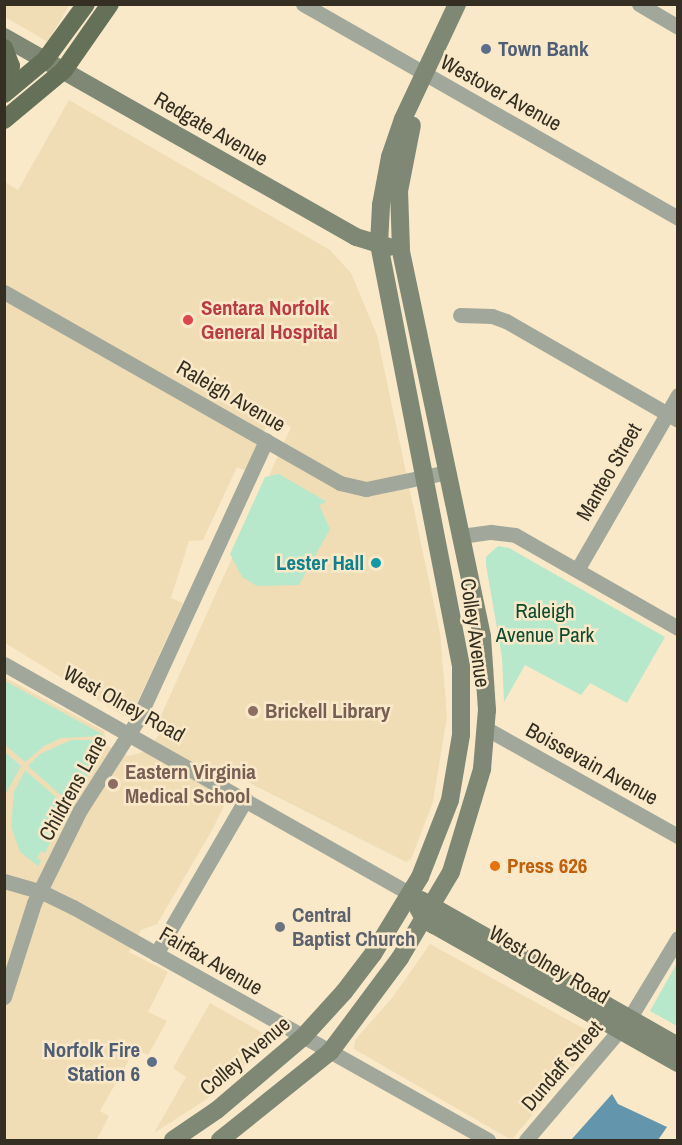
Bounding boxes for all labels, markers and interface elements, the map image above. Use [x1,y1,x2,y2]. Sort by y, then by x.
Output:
place label: Town Bank [498,36,589,62]
marker: Town Bank [479,42,493,56]
street label: Westover Avenue [436,49,566,137]
street label: Redgate Avenue [149,86,273,172]
place label: Sentara Norfolk General Hospital [201,295,338,345]
marker: Sentara Norfolk General Hospital [179,311,197,329]
street label: Raleigh Avenue [172,355,290,437]
street label: Manteo Street [571,419,647,525]
place label: Lester Hall [276,550,364,576]
marker: Lester Hall [369,556,383,570]
street label: Colley Avenue [455,576,495,690]
park label: Raleigh Avenue Park [496,598,594,648]
street label: West Olney Road [59,660,189,748]
place label: Brickell Library [265,698,390,724]
marker: Brickell Library [246,704,260,718]
street label: Boissevain Avenue [521,717,663,811]
street label: Childrens Lane [34,731,112,845]
place label: Eastern Virginia Medical School [125,759,256,809]
marker: Eastern Virginia Medical School [106,777,120,791]
place label: Press 626 [507,853,587,879]
marker: Press 626 [488,859,502,873]
place label: Central Baptist Church [292,902,415,952]
marker: Central Baptist Church [273,920,287,934]
street label: West Olney Road [484,920,614,1010]
street label: Fairfax Avenue [155,921,267,1001]
street label: Colley Avenue [194,1011,296,1101]
street label: Dundaff Street [516,1016,608,1116]
place label: Norfolk Fire Station 6 [43,1037,140,1087]
marker: Norfolk Fire Station 6 [145,1055,159,1069]

